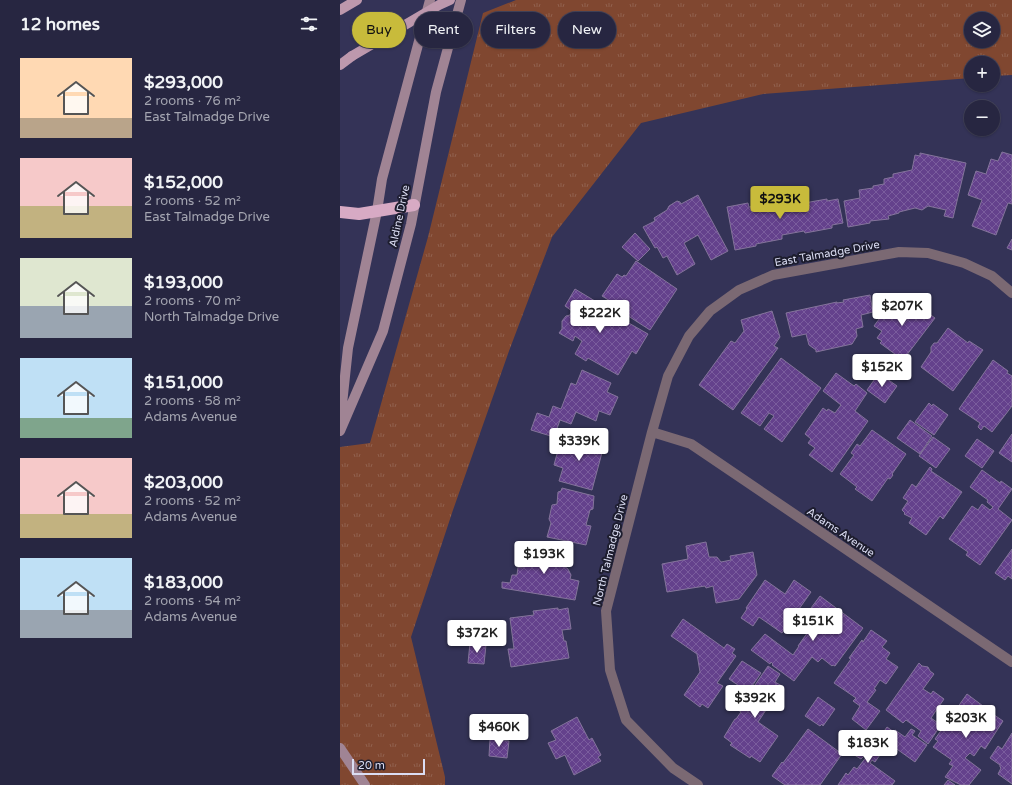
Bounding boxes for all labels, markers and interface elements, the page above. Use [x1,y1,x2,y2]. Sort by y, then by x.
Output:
chip: Buy [352,12,406,48]
chip: Rent [414,12,473,48]
chip: Filters [481,12,550,48]
chip: New [558,12,616,48]
map controls [964,12,1000,136]
button: layers [964,12,1000,48]
icon: filters [298,13,320,35]
text: 12 homes [20,14,100,35]
button: + [964,56,1000,92]
text: $293,000 [144,72,223,93]
icon: home [52,74,100,122]
text: 2 rooms · 76 m² [144,93,241,109]
button: − [964,100,1000,136]
text: East Talmadge Drive [144,109,270,125]
text: $152,000 [144,172,223,193]
icon: home [52,174,100,222]
street label: Aldine Drive [387,184,412,248]
pin: $293K [752,186,808,220]
text: $293K [759,191,801,207]
text: 2 rooms · 52 m² [144,193,241,209]
text: East Talmadge Drive [144,209,270,225]
street label: East Talmadge Drive [774,238,881,269]
text: $193,000 [144,272,223,293]
icon: home [52,274,100,322]
text: 2 rooms · 70 m² [144,293,241,309]
pin: $207K [874,293,930,327]
text: $207K [881,298,923,314]
pin: $222K [572,300,628,334]
text: $222K [579,305,621,321]
text: North Talmadge Drive [144,309,279,325]
pin: $152K [854,354,910,388]
text: $152K [861,359,903,375]
text: $151,000 [144,372,223,393]
icon: home [52,374,100,422]
text: 2 rooms · 58 m² [144,393,241,409]
text: Adams Avenue [144,409,237,425]
pin: $339K [551,428,607,462]
text: $339K [558,433,600,449]
text: $203,000 [144,472,223,493]
icon: home [52,474,100,522]
text: 2 rooms · 52 m² [144,493,241,509]
street label: North Talmadge Drive [590,493,631,607]
street label: Adams Avenue [804,505,877,560]
text: Adams Avenue [144,509,237,525]
pin: $193K [516,541,572,575]
text: $193K [523,546,565,562]
text: $183,000 [144,572,223,593]
icon: home [52,574,100,622]
text: 2 rooms · 54 m² [144,593,241,609]
pin: $151K [785,608,841,642]
text: Adams Avenue [144,609,237,625]
text: $151K [792,613,834,629]
pin: $372K [449,620,505,654]
text: $372K [456,625,498,641]
pin: $392K [727,685,783,719]
text: $392K [734,690,776,706]
pin: $203K [938,705,994,739]
text: $203K [945,710,987,726]
pin: $460K [471,714,527,748]
text: $460K [478,719,520,735]
pin: $183K [840,730,896,764]
text: $183K [847,735,889,751]
scale bar [352,757,425,776]
text: 20 m [358,759,385,772]

